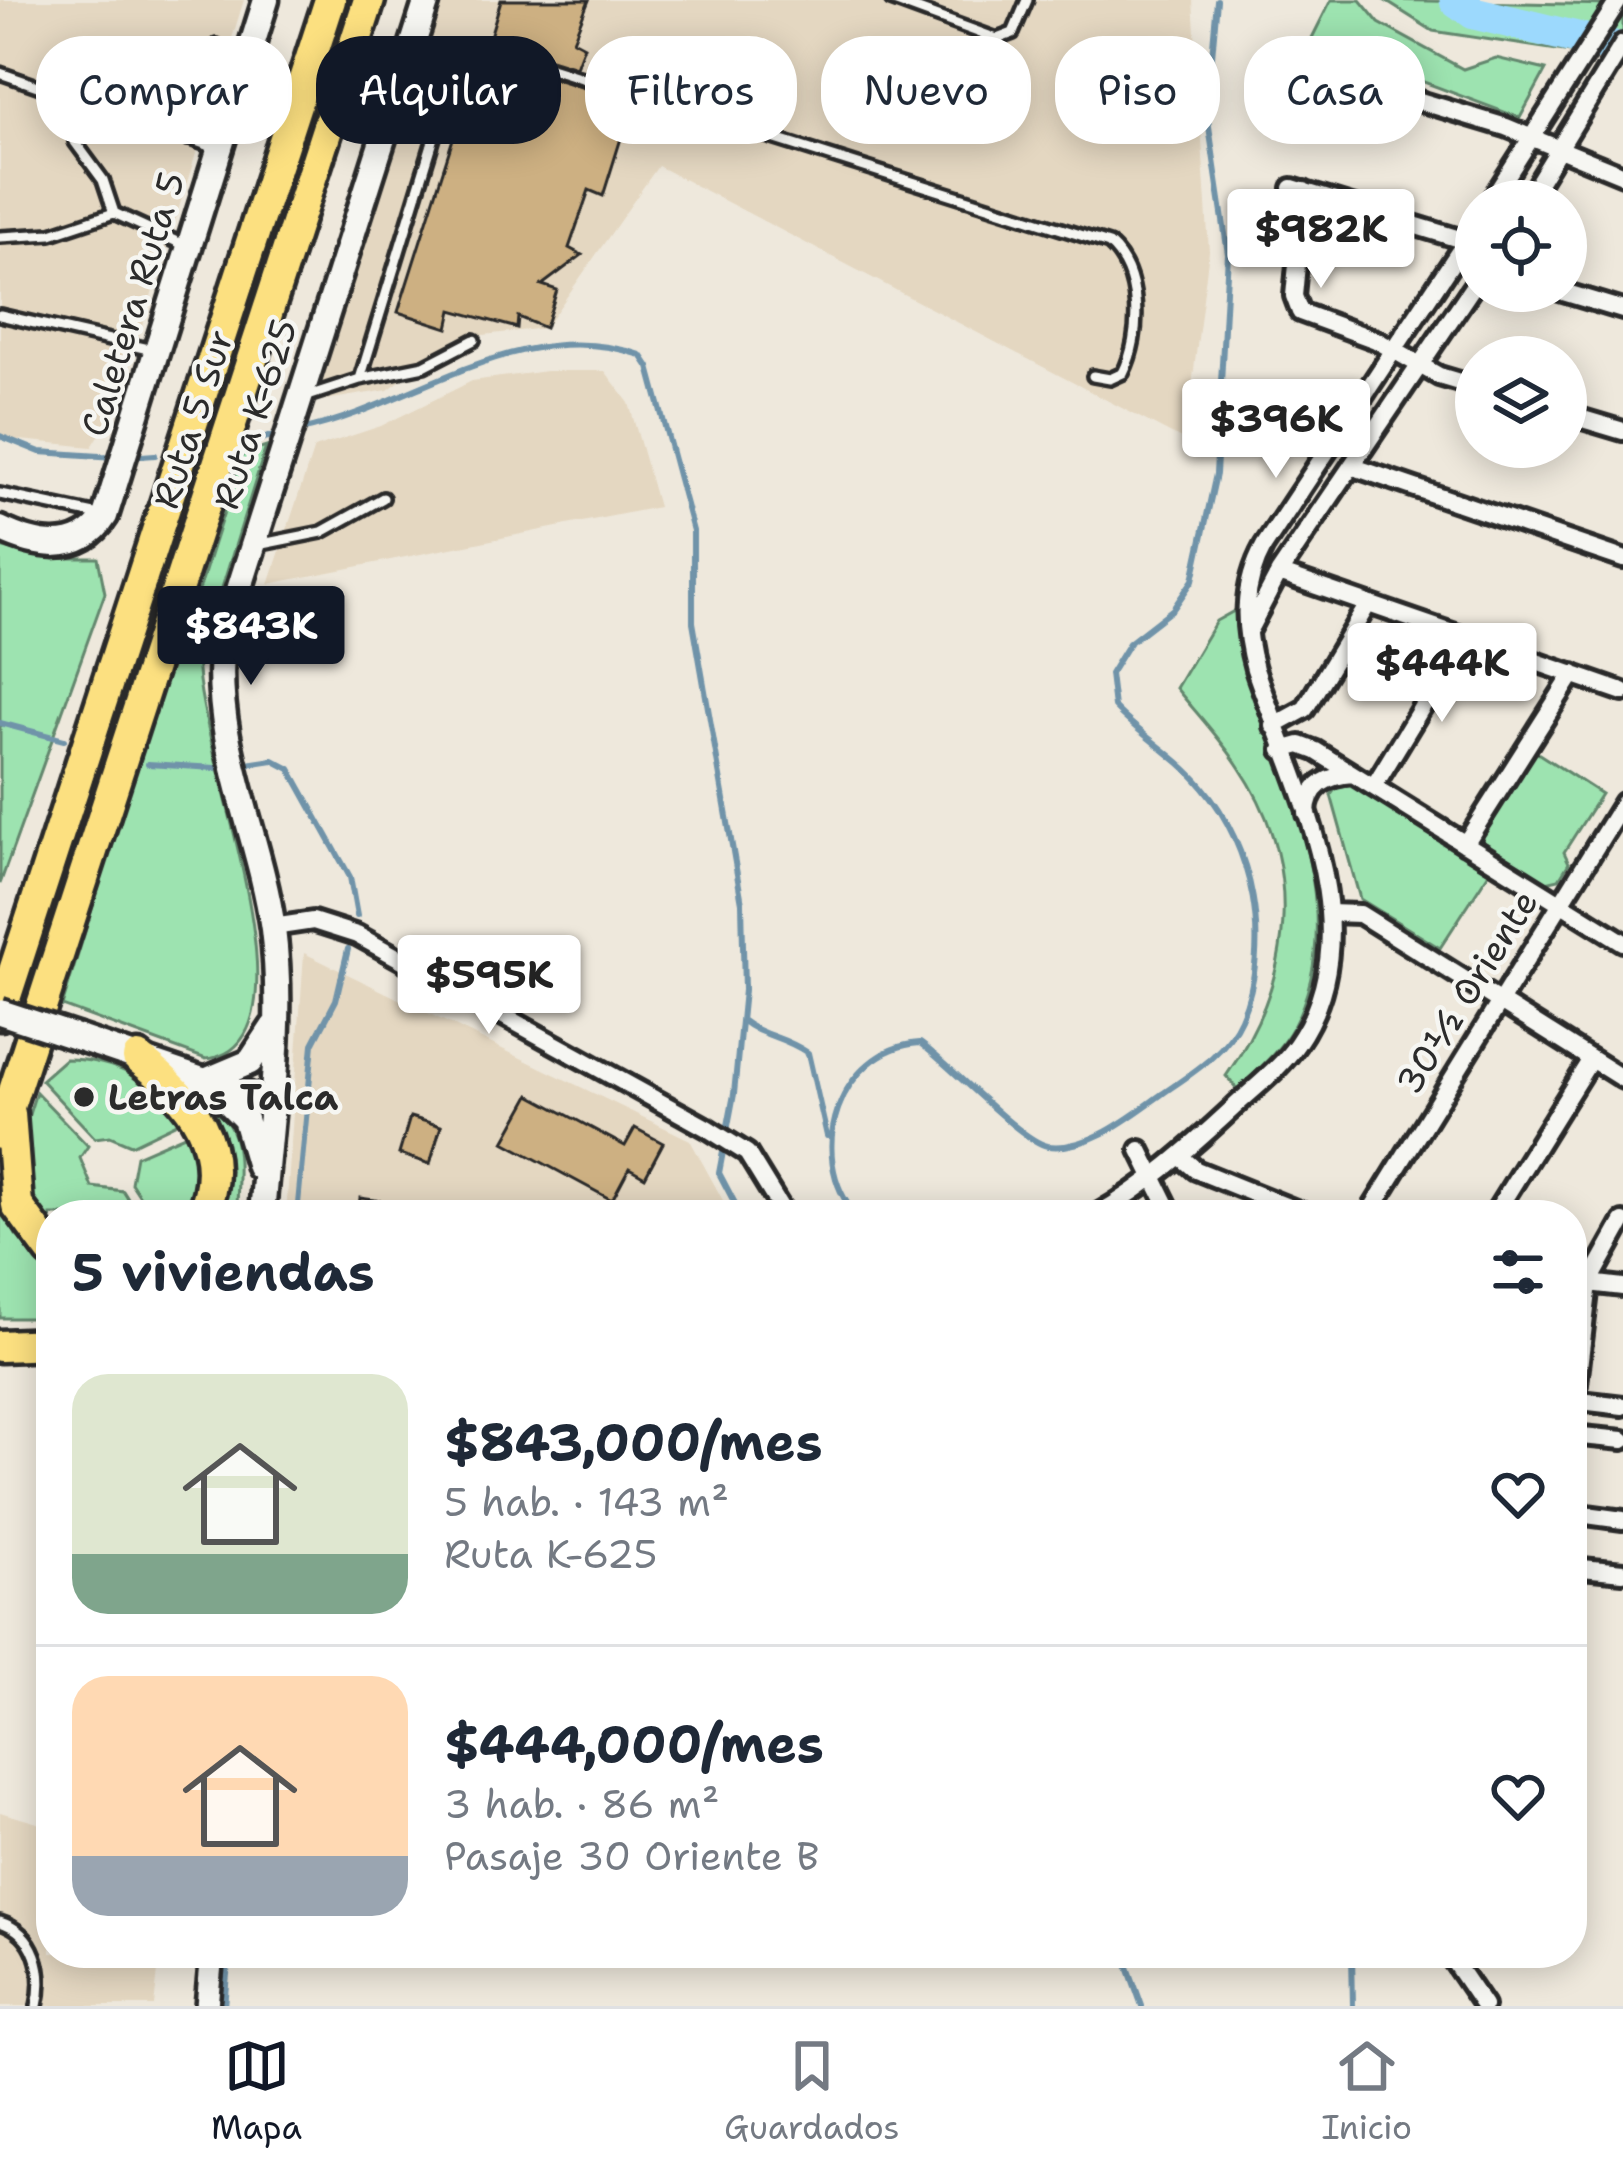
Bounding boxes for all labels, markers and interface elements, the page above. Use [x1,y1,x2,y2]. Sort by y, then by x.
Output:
chip: Comprar [36,36,292,144]
chip: Alquilar [316,36,561,144]
chip: Filtros [585,36,797,144]
chip: Nuevo [821,36,1031,144]
chip: Piso [1055,36,1220,144]
chip: Casa [1244,36,1425,144]
street label: Caletera Ruta 5 [69,166,197,442]
map controls [1455,180,1587,468]
button: locate [1455,180,1587,312]
pin: $982K [1237,189,1405,291]
text: $982K [1254,202,1388,254]
street label: Ruta K-625 [201,313,309,515]
street label: Ruta 5 Sur [141,323,245,515]
button: layers [1455,336,1587,468]
pin: $396K [1192,379,1360,481]
text: $396K [1209,392,1343,444]
pin: $843K [167,586,335,688]
text: $843K [184,599,318,651]
pin: $444K [1358,623,1526,725]
text: $444K [1375,636,1509,688]
street label: 30½ Oriente [1385,881,1549,1103]
pin: $595K [405,935,573,1037]
text: $595K [425,948,553,1000]
place label: Letras Talca [108,1073,339,1122]
marker: Letras Talca [71,1084,97,1110]
text: 5 viviendas [72,1238,375,1306]
icon: filters [1485,1239,1551,1305]
text: $843,000/mes [444,1408,823,1476]
icon: home [168,1422,312,1566]
icon: heart [1485,1461,1551,1527]
text: 5 hab. · 143 m² [444,1476,729,1528]
text: Ruta K-625 [444,1528,657,1580]
text: $444,000/mes [444,1710,824,1778]
icon: home [168,1724,312,1868]
icon: heart [1485,1763,1551,1829]
text: 3 hab. · 86 m² [444,1778,719,1830]
text: Pasaje 30 Oriente B [444,1830,819,1882]
tab: Mapa [211,2033,302,2150]
tab: Guardados [724,2033,900,2150]
tab: Inicio [1321,2033,1412,2150]

